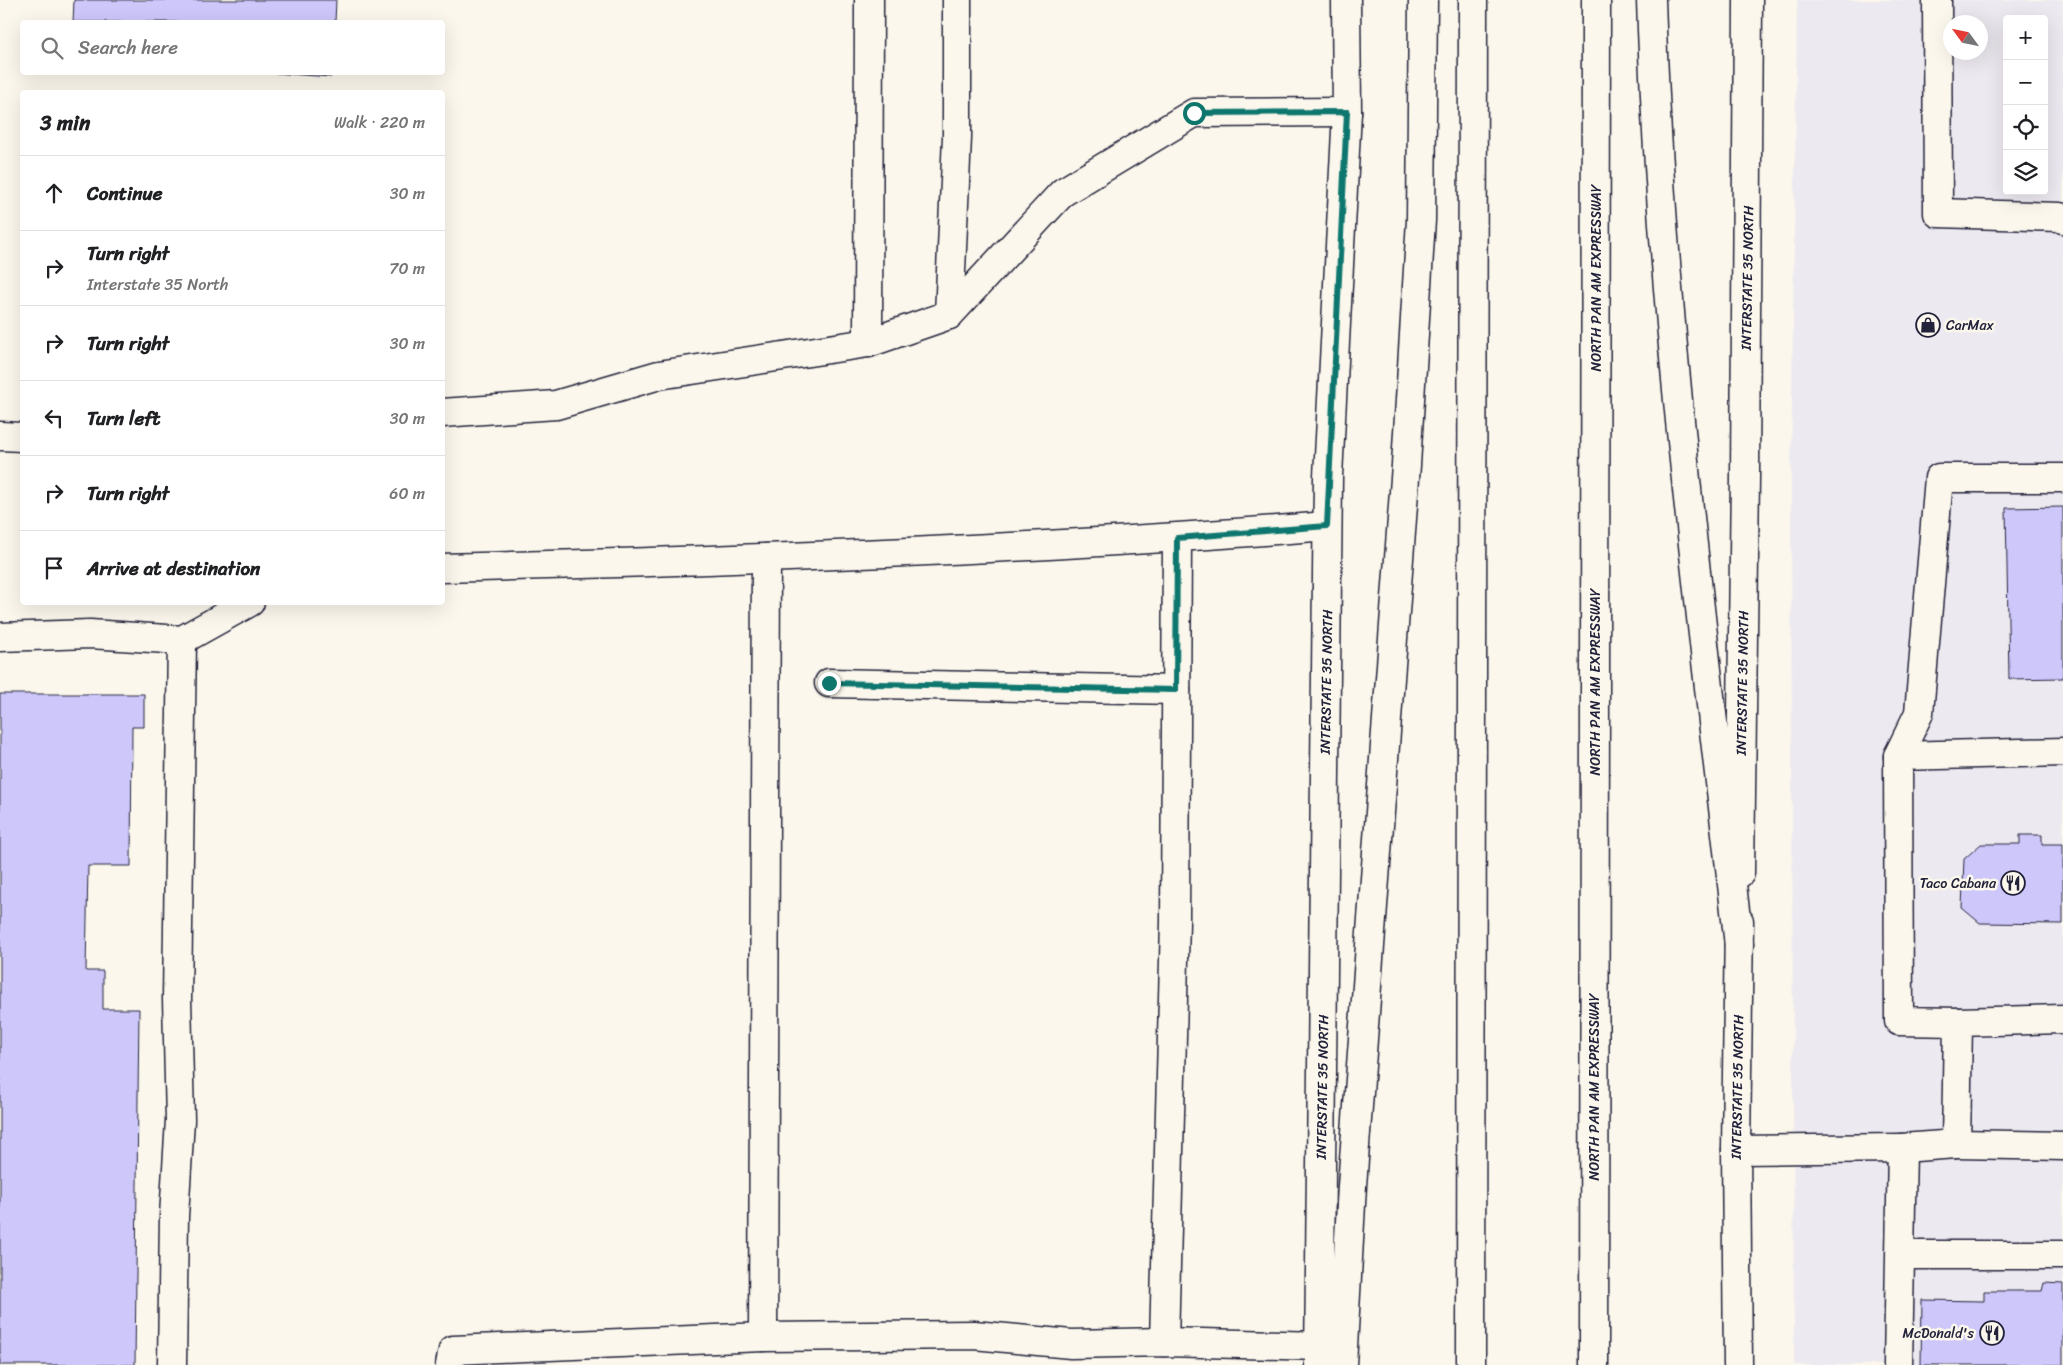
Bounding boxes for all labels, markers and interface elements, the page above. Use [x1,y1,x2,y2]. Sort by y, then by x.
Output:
north arrow [1943,15,1988,60]
map controls [2003,15,2048,195]
button: + [2003,15,2048,60]
search box [20,20,445,75]
text: Search here [78,31,178,64]
icon: search [38,34,66,62]
button: − [2003,60,2048,105]
route start [1183,102,1206,125]
text: 3 min [40,104,90,142]
button: locate [2003,105,2048,150]
text: Walk · 220 m [334,108,425,137]
button: layers [2003,150,2048,195]
text: Continue [87,177,163,210]
icon: ahead [40,179,68,207]
text: 30 m [390,179,425,208]
street label: NORTH PAN AM EXPRESSWAY [1584,183,1609,371]
street label: INTERSTATE 35 NORTH [1734,205,1761,352]
text: Turn right [87,237,169,270]
icon: right [40,254,68,282]
text: 70 m [389,254,425,283]
text: Interstate 35 North [87,270,228,299]
shop icon: CarMax [1915,312,1941,338]
place label: CarMax [1946,313,1995,338]
text: Turn right [87,327,169,360]
icon: right [40,329,68,357]
text: 30 m [390,329,425,358]
text: Turn left [87,402,160,435]
icon: left [40,404,68,432]
text: 30 m [390,404,425,433]
text: Turn right [87,477,169,510]
icon: right [40,479,68,507]
text: 60 m [389,479,425,508]
text: Arrive at destination [87,552,260,585]
icon: arrive [40,554,68,582]
street label: NORTH PAN AM EXPRESSWAY [1583,587,1608,775]
street label: INTERSTATE 35 NORTH [1313,609,1340,756]
street label: INTERSTATE 35 NORTH [1729,610,1756,757]
route end [818,672,841,695]
restaurant icon: Taco Cabana [2000,870,2026,896]
place label: Taco Cabana [1920,871,1997,896]
street label: NORTH PAN AM EXPRESSWAY [1582,992,1607,1180]
street label: INTERSTATE 35 NORTH [1309,1014,1336,1161]
street label: INTERSTATE 35 NORTH [1724,1014,1751,1161]
restaurant icon: McDonald's [1979,1320,2005,1346]
place label: McDonald's [1902,1321,1975,1346]

